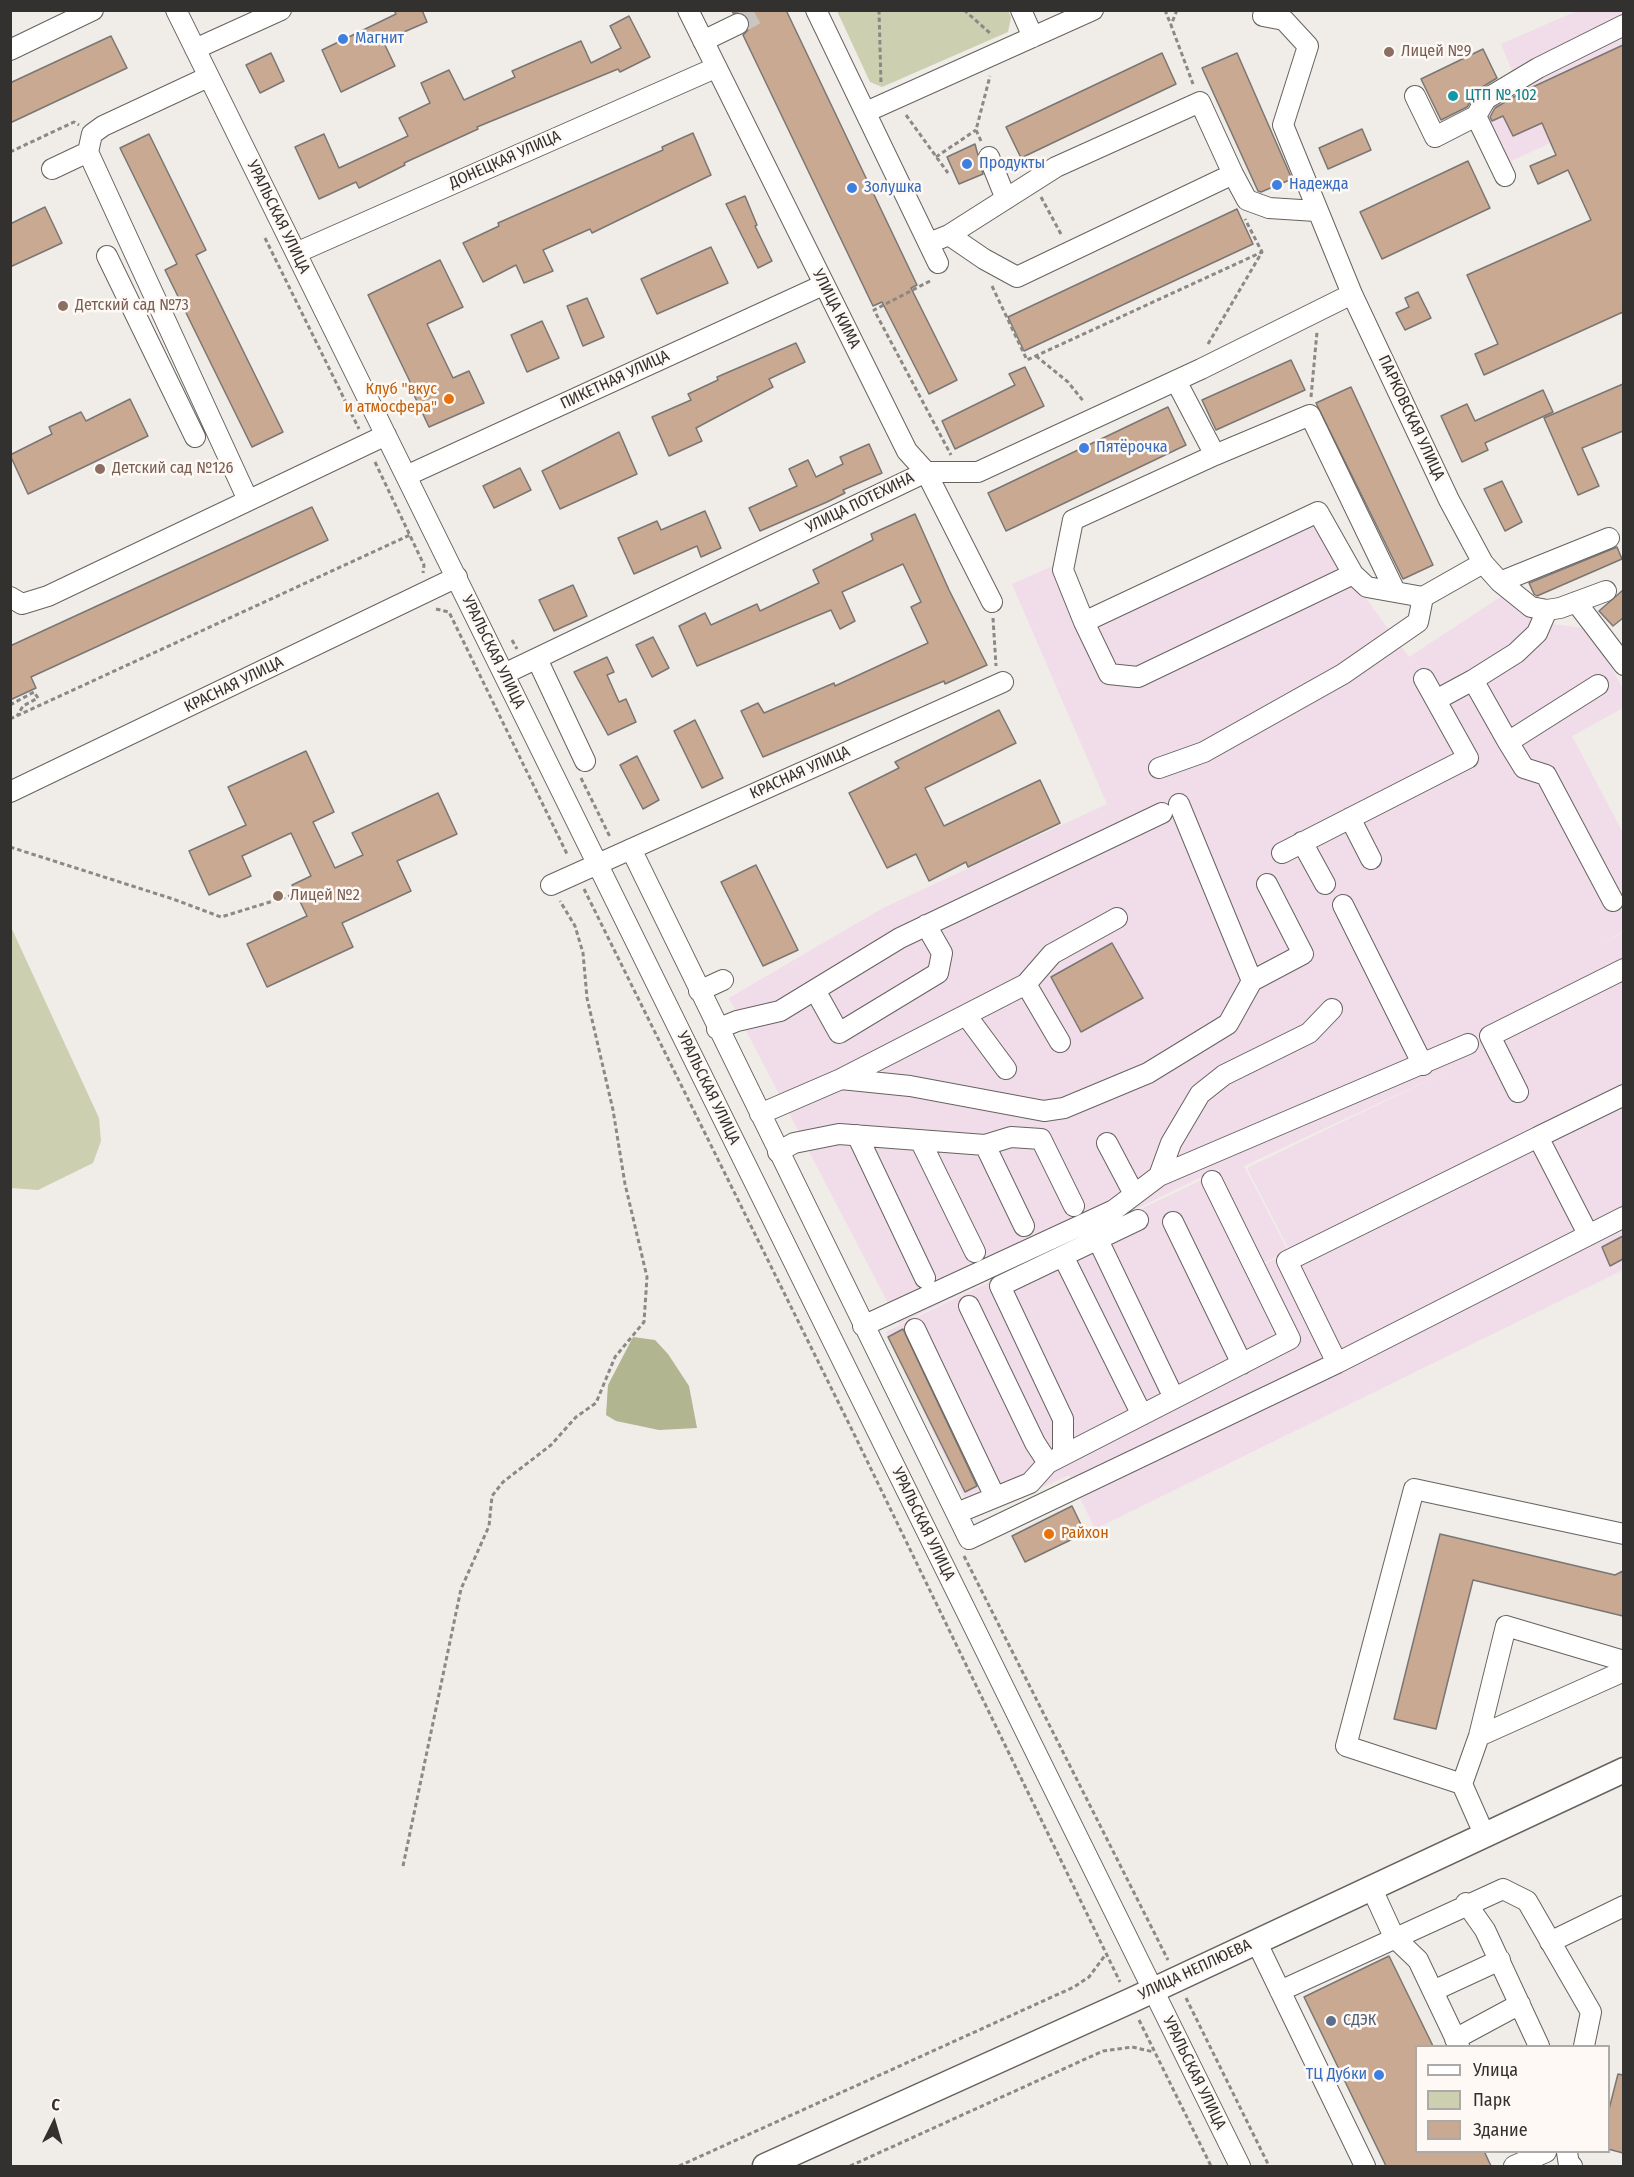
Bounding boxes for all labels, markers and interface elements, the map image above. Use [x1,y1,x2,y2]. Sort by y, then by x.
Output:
place label: Магнит [355,29,404,49]
marker: Магнит [336,32,350,46]
place label: Лицей №9 [1401,42,1471,62]
marker: Лицей №9 [1382,45,1396,59]
place label: ЦТП № 102 [1465,86,1536,106]
marker: ЦТП № 102 [1446,89,1460,103]
street label: ДОНЕЦКАЯ УЛИЦА [446,127,564,193]
place label: Продукты [979,154,1045,174]
street label: УРАЛЬСКАЯ УЛИЦА [242,157,314,277]
marker: Продукты [960,157,974,171]
place label: Надежда [1289,175,1348,195]
place label: Золушка [864,178,922,198]
marker: Надежда [1270,178,1284,192]
marker: Золушка [845,181,859,195]
street label: УЛИЦА КИМА [808,266,864,352]
place label: Детский сад №73 [75,296,189,316]
marker: Детский сад №73 [56,299,70,313]
street label: ПИКЕТНАЯ УЛИЦА [557,346,673,414]
street label: ПАРКОВСКАЯ УЛИЦА [1374,352,1448,484]
place label: Клуб "вкус и атмосфера" [345,380,437,418]
marker: Клуб "вкус и атмосфера" [442,392,456,406]
place label: Пятёрочка [1096,438,1168,458]
marker: Пятёрочка [1077,441,1091,455]
place label: Детский сад №126 [112,459,234,479]
marker: Детский сад №126 [93,462,107,476]
street label: УЛИЦА ПОТЕХИНА [803,468,917,538]
street label: УРАЛЬСКАЯ УЛИЦА [457,592,529,712]
street label: КРАСНАЯ УЛИЦА [181,653,287,717]
street label: КРАСНАЯ УЛИЦА [747,742,853,804]
place label: Лицей №2 [290,886,360,906]
marker: Лицей №2 [271,889,285,903]
street label: УРАЛЬСКАЯ УЛИЦА [672,1028,744,1148]
street label: УРАЛЬСКАЯ УЛИЦА [887,1464,959,1584]
place label: Райхон [1061,1524,1109,1544]
marker: Райхон [1042,1527,1056,1541]
street label: УЛИЦА НЕПЛЮЕВА [1136,1935,1254,2005]
place label: СДЭК [1343,2011,1376,2031]
street label: УРАЛЬСКАЯ УЛИЦА [1158,2013,1230,2133]
marker: СДЭК [1324,2014,1338,2028]
legend [1415,2045,1610,2153]
text: Улица [1473,2059,1518,2081]
place label: ТЦ Дубки [1306,2065,1367,2085]
marker: ТЦ Дубки [1372,2068,1386,2082]
text: Парк [1473,2089,1511,2111]
north arrow [24,2093,84,2153]
text: С [51,2095,61,2114]
text: Здание [1473,2119,1528,2141]

